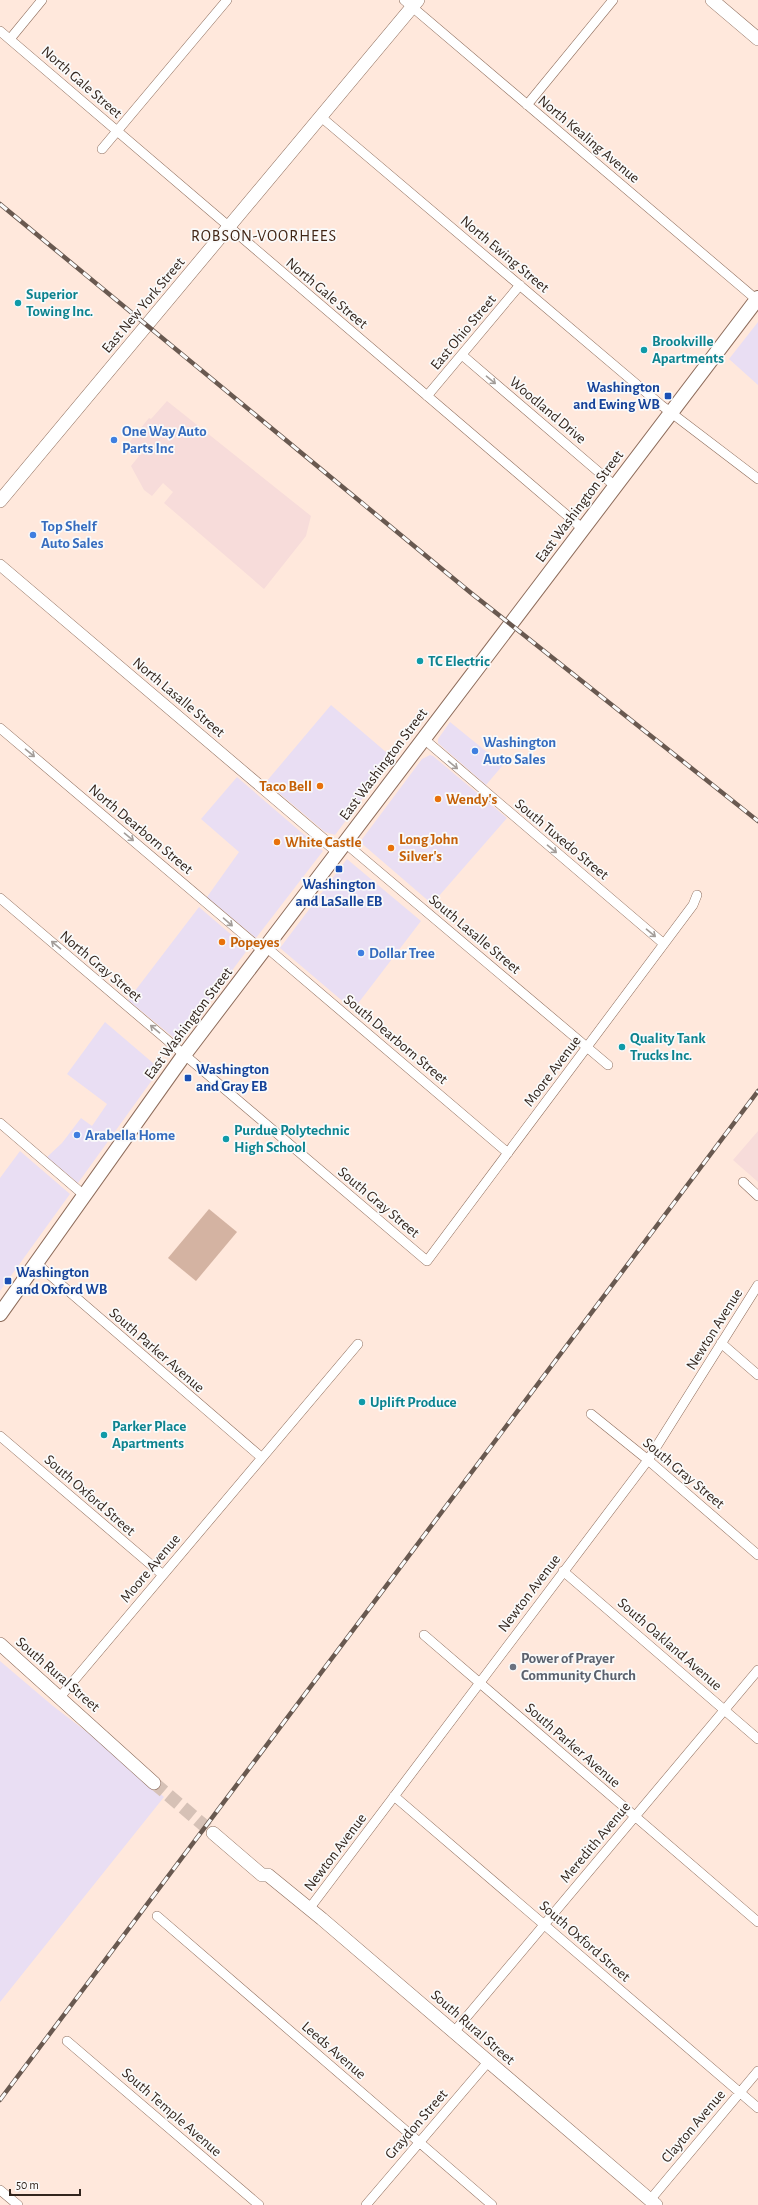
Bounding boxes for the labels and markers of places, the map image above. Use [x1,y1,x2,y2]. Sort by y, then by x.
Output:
place label: Superior Towing Inc. [26,287,93,319]
marker: Superior Towing Inc. [13,298,23,308]
place label: Brookville Apartments [652,334,724,366]
marker: Brookville Apartments [639,345,649,355]
place label: Washington and Ewing WB [573,380,660,412]
marker: Washington and Ewing WB [663,391,673,401]
place label: One Way Auto Parts Inc [122,424,207,456]
marker: One Way Auto Parts Inc [109,435,119,445]
place label: Top Shelf Auto Sales [41,519,104,551]
marker: Top Shelf Auto Sales [28,530,38,540]
place label: TC Electric [428,654,490,669]
marker: TC Electric [415,656,425,666]
place label: Washington Auto Sales [483,735,556,767]
marker: Washington Auto Sales [470,746,480,756]
place label: Taco Bell [259,779,312,794]
marker: Taco Bell [315,781,325,791]
place label: Wendy's [446,792,497,807]
marker: Wendy's [433,794,443,804]
place label: Long John Silver's [399,832,458,864]
place label: White Castle [285,835,362,850]
marker: White Castle [272,837,282,847]
marker: Long John Silver's [386,843,396,853]
marker: Washington and LaSalle EB [334,864,344,874]
place label: Washington and LaSalle EB [296,877,383,909]
place label: Popeyes [230,935,280,950]
marker: Popeyes [217,937,227,947]
place label: Dollar Tree [369,946,435,961]
marker: Dollar Tree [356,948,366,958]
place label: Quality Tank Trucks Inc. [630,1031,706,1063]
marker: Quality Tank Trucks Inc. [617,1042,627,1052]
place label: Washington and Gray EB [196,1062,269,1094]
marker: Washington and Gray EB [183,1073,193,1083]
place label: Purdue Polytechnic High School [234,1123,350,1155]
place label: Arabella Home [85,1128,175,1143]
marker: Arabella Home [72,1130,82,1140]
marker: Purdue Polytechnic High School [221,1134,231,1144]
place label: Washington and Oxford WB [16,1265,108,1297]
marker: Washington and Oxford WB [3,1276,13,1286]
place label: Uplift Produce [370,1395,457,1410]
marker: Uplift Produce [357,1397,367,1407]
place label: Parker Place Apartments [112,1419,186,1451]
marker: Parker Place Apartments [99,1430,109,1440]
place label: Power of Prayer Community Church [521,1651,636,1683]
marker: Power of Prayer Community Church [508,1662,518,1672]

